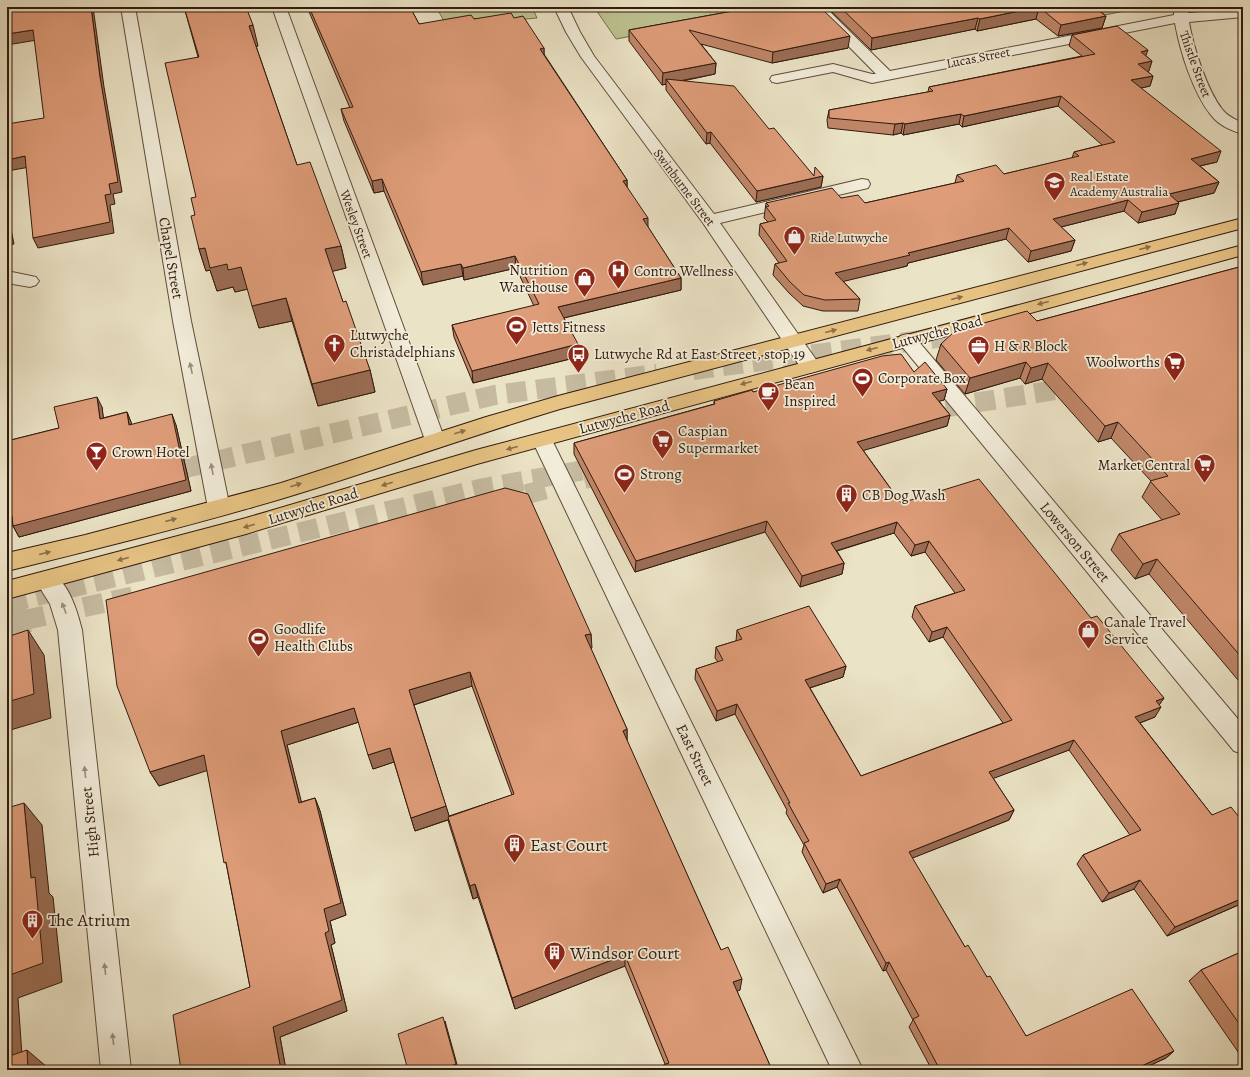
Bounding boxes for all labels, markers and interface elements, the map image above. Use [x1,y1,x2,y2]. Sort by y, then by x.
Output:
street label: Thistle Street [1176,29,1216,100]
street label: Lucas Street [945,43,1012,72]
street label: Swinburne Street [650,145,720,230]
place label: Real Estate Academy Australia [1069,168,1168,200]
school or university icon: Real Estate Academy Australia [1041,170,1067,203]
street label: Wesley Street [336,187,377,261]
street label: Chapel Street [154,216,188,300]
shop icon: Ride Lutwyche [782,224,808,257]
place label: Ride Lutwyche [810,229,888,246]
one-way arrow [1139,245,1151,251]
hospital icon: Contro Wellness [605,258,631,291]
place label: Nutrition Warehouse [499,260,568,297]
place label: Contro Wellness [634,261,734,281]
one-way arrow [1076,261,1089,267]
shop icon: Nutrition Warehouse [571,266,597,299]
one-way arrow [950,294,963,300]
one-way arrow [1036,300,1048,306]
street label: Lutwyche Road [889,310,985,354]
sports icon: Jetts Fitness [503,314,529,347]
place label: Jetts Fitness [532,317,606,337]
place label: Lutwyche Christadelphians [350,325,455,362]
one-way arrow [825,328,837,334]
church icon: Lutwyche Christadelphians [322,331,348,364]
office icon: H & R Block [965,333,991,366]
place label: H & R Block [994,336,1068,356]
bus stop icon: Lutwyche Rd at East Street, stop 19 [565,341,591,374]
place label: Lutwyche Rd at East Street, stop 19 [594,344,805,364]
one-way arrow [866,347,878,353]
supermarket icon: Woolworths [1162,349,1188,382]
place label: Woolworths [1085,352,1160,372]
one-way arrow [188,362,194,374]
sports icon: Corporate Box [850,365,876,398]
place label: Corporate Box [878,368,966,388]
place label: Bean Inspired [784,374,837,411]
cafe icon: Bean Inspired [755,380,781,413]
one-way arrow [740,381,752,387]
street label: Lutwyche Road [576,395,672,439]
place label: Caspian Supermarket [678,421,759,458]
supermarket icon: Caspian Supermarket [650,427,676,460]
one-way arrow [454,429,466,435]
bar icon: Crown Hotel [84,439,110,472]
place label: Crown Hotel [112,442,190,462]
one-way arrow [505,445,517,451]
supermarket icon: Market Central [1192,452,1218,485]
place label: Market Central [1098,455,1190,475]
sports icon: Strong [612,461,638,494]
one-way arrow [208,463,214,476]
place label: Strong [640,464,682,484]
one-way arrow [381,481,393,487]
one-way arrow [290,482,302,488]
building icon: CB Dog Wash [834,482,860,515]
street label: Lutwyche Road [266,483,361,529]
place label: CB Dog Wash [862,485,946,505]
street label: Lowerson Street [1035,498,1115,586]
one-way arrow [165,517,177,523]
one-way arrow [243,523,255,529]
one-way arrow [39,550,51,556]
one-way arrow [117,556,129,562]
one-way arrow [60,602,66,614]
place label: Canale Travel Service [1104,612,1186,649]
shop icon: Canale Travel Service [1075,618,1101,651]
place label: Goodlife Health Clubs [274,619,353,656]
sports icon: Goodlife Health Clubs [246,625,272,658]
street label: East Street [671,721,719,789]
one-way arrow [81,766,88,778]
street label: High Street [76,786,104,858]
building icon: East Court [501,832,527,865]
place label: East Court [530,833,608,857]
building icon: The Atrium [19,907,45,940]
place label: The Atrium [48,908,131,932]
building icon: Windsor Court [542,940,568,973]
place label: Windsor Court [569,941,680,965]
one-way arrow [102,963,109,975]
one-way arrow [109,1033,116,1045]

